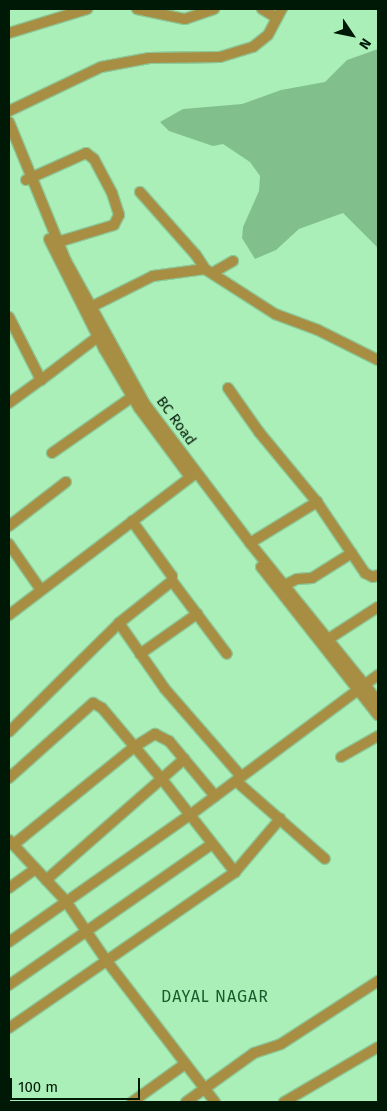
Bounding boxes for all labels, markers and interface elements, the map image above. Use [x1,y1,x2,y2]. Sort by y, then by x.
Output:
north arrow [327,10,377,60]
text: N [355,35,375,52]
street label: BC Road [152,393,200,449]
district label: DAYAL NAGAR [160,987,270,1007]
scale bar [12,1068,142,1100]
text: 100 m [18,1078,58,1096]

